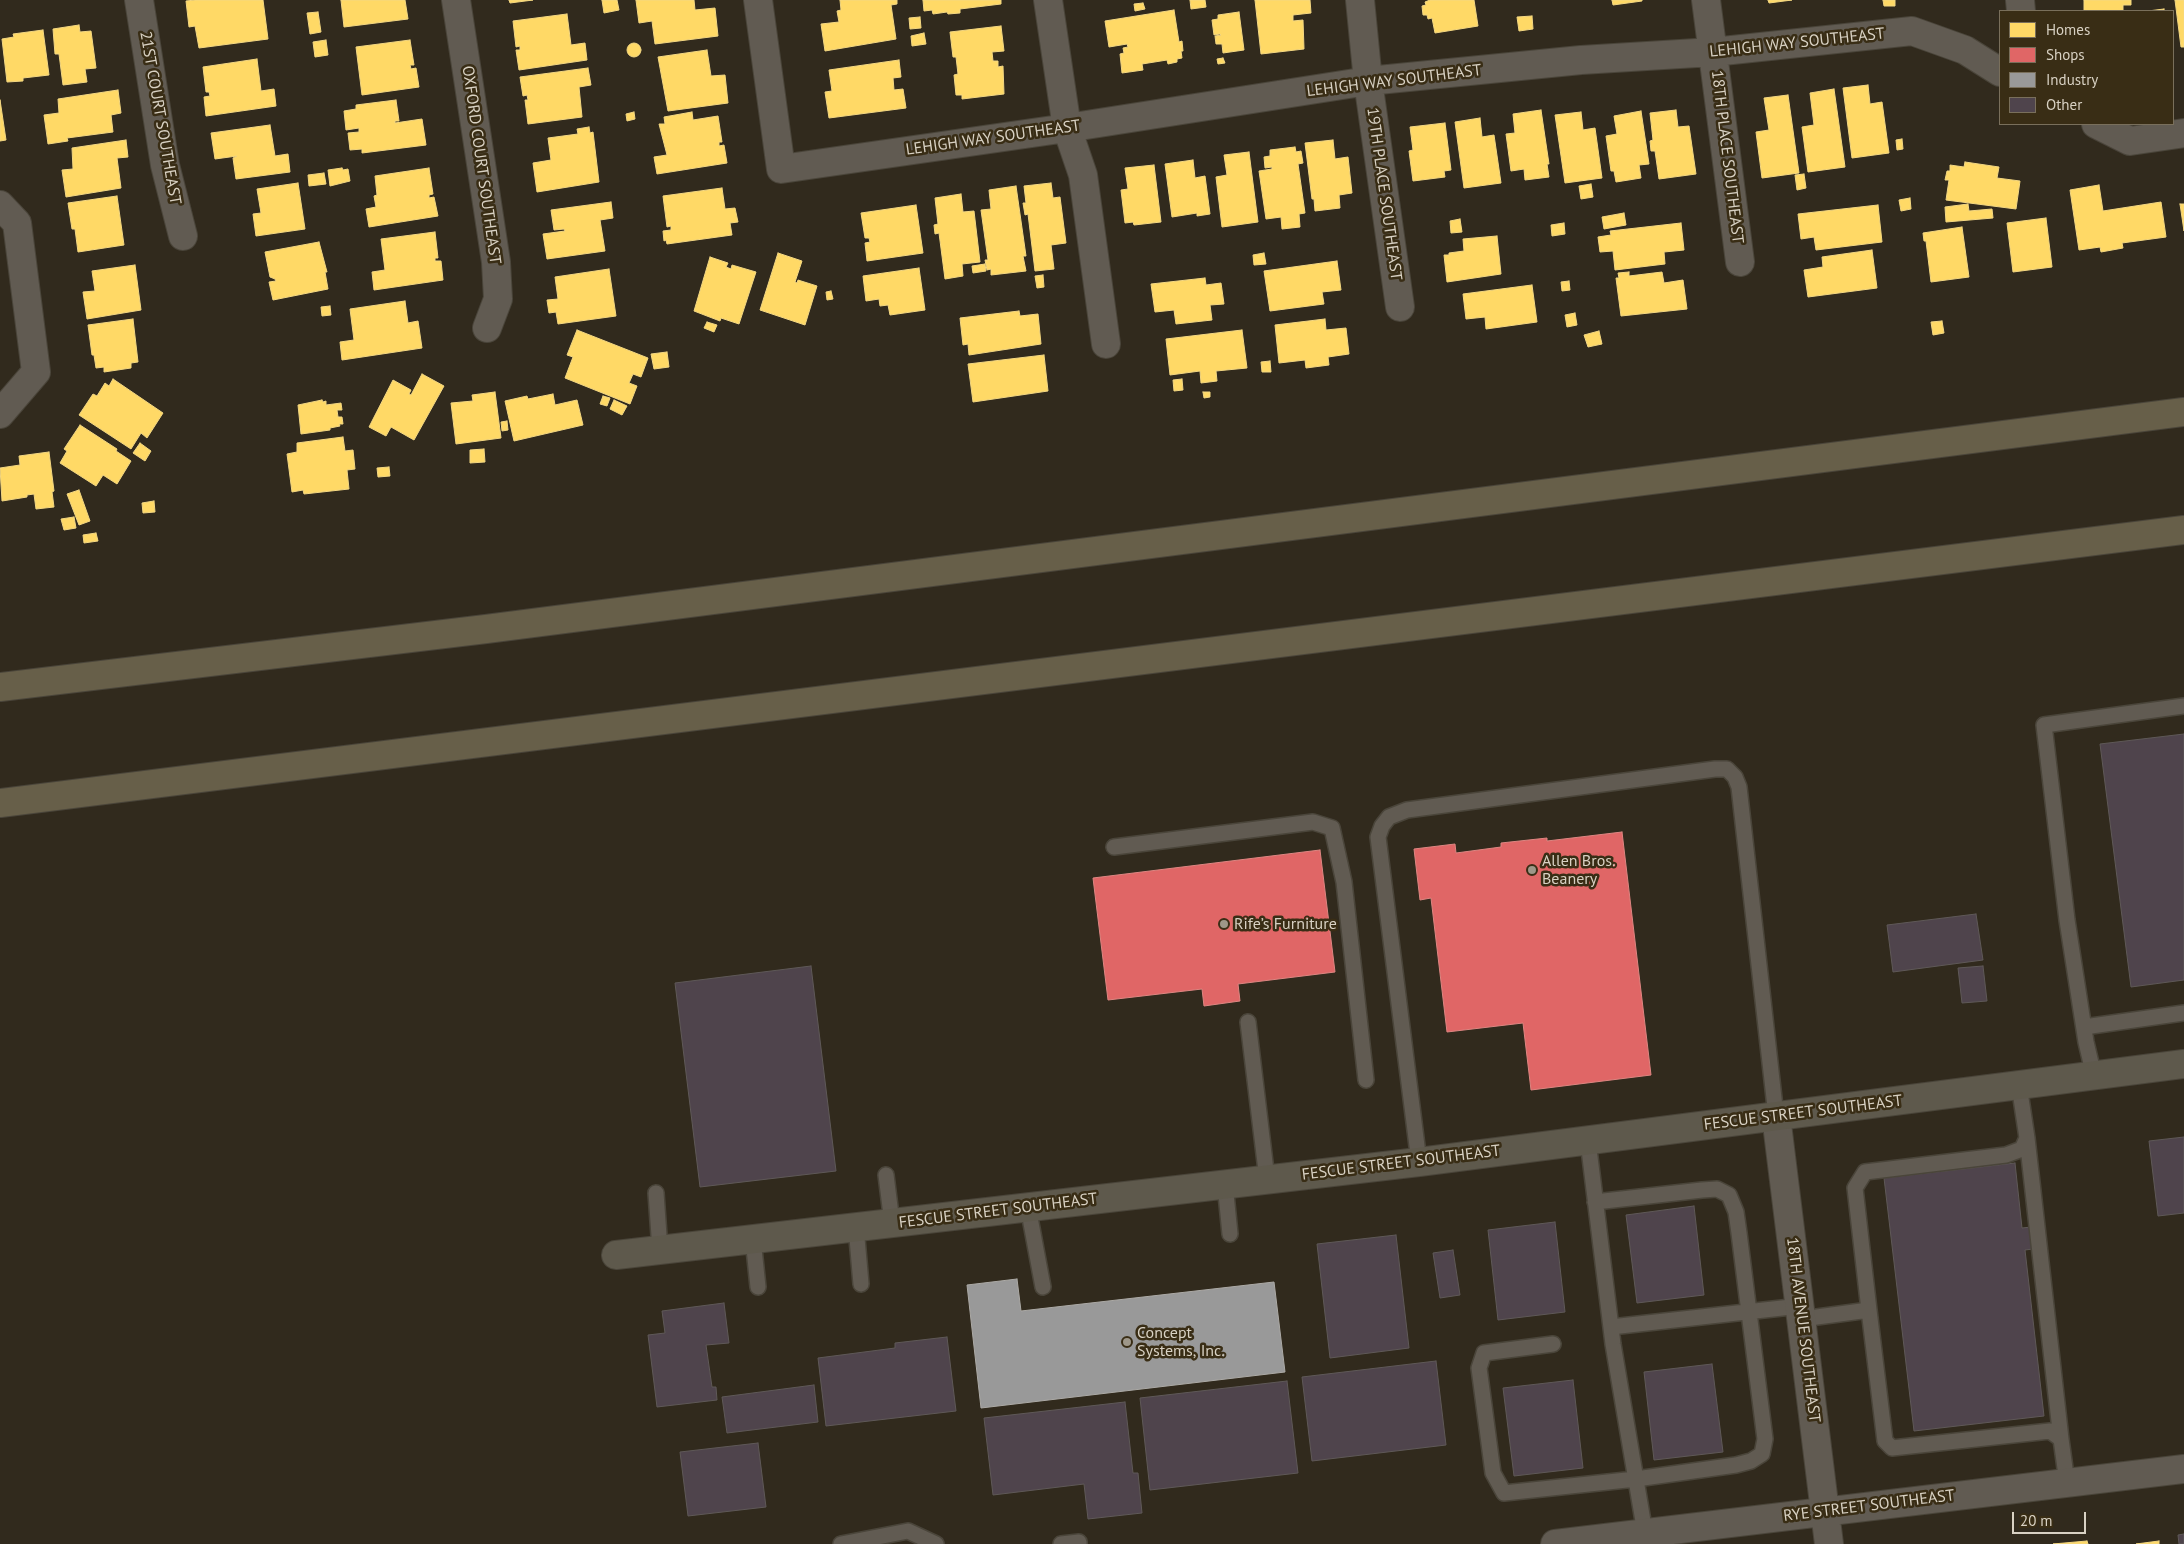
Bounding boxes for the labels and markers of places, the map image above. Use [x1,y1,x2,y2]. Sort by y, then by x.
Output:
place label: Allen Bros. Beanery [1542,851,1615,889]
marker: Allen Bros. Beanery [1526,864,1538,876]
place label: Rife’s Furniture [1234,914,1337,934]
marker: Rife’s Furniture [1218,918,1230,930]
place label: Concept Systems, Inc. [1137,1323,1225,1361]
marker: Concept Systems, Inc. [1121,1336,1133,1348]

